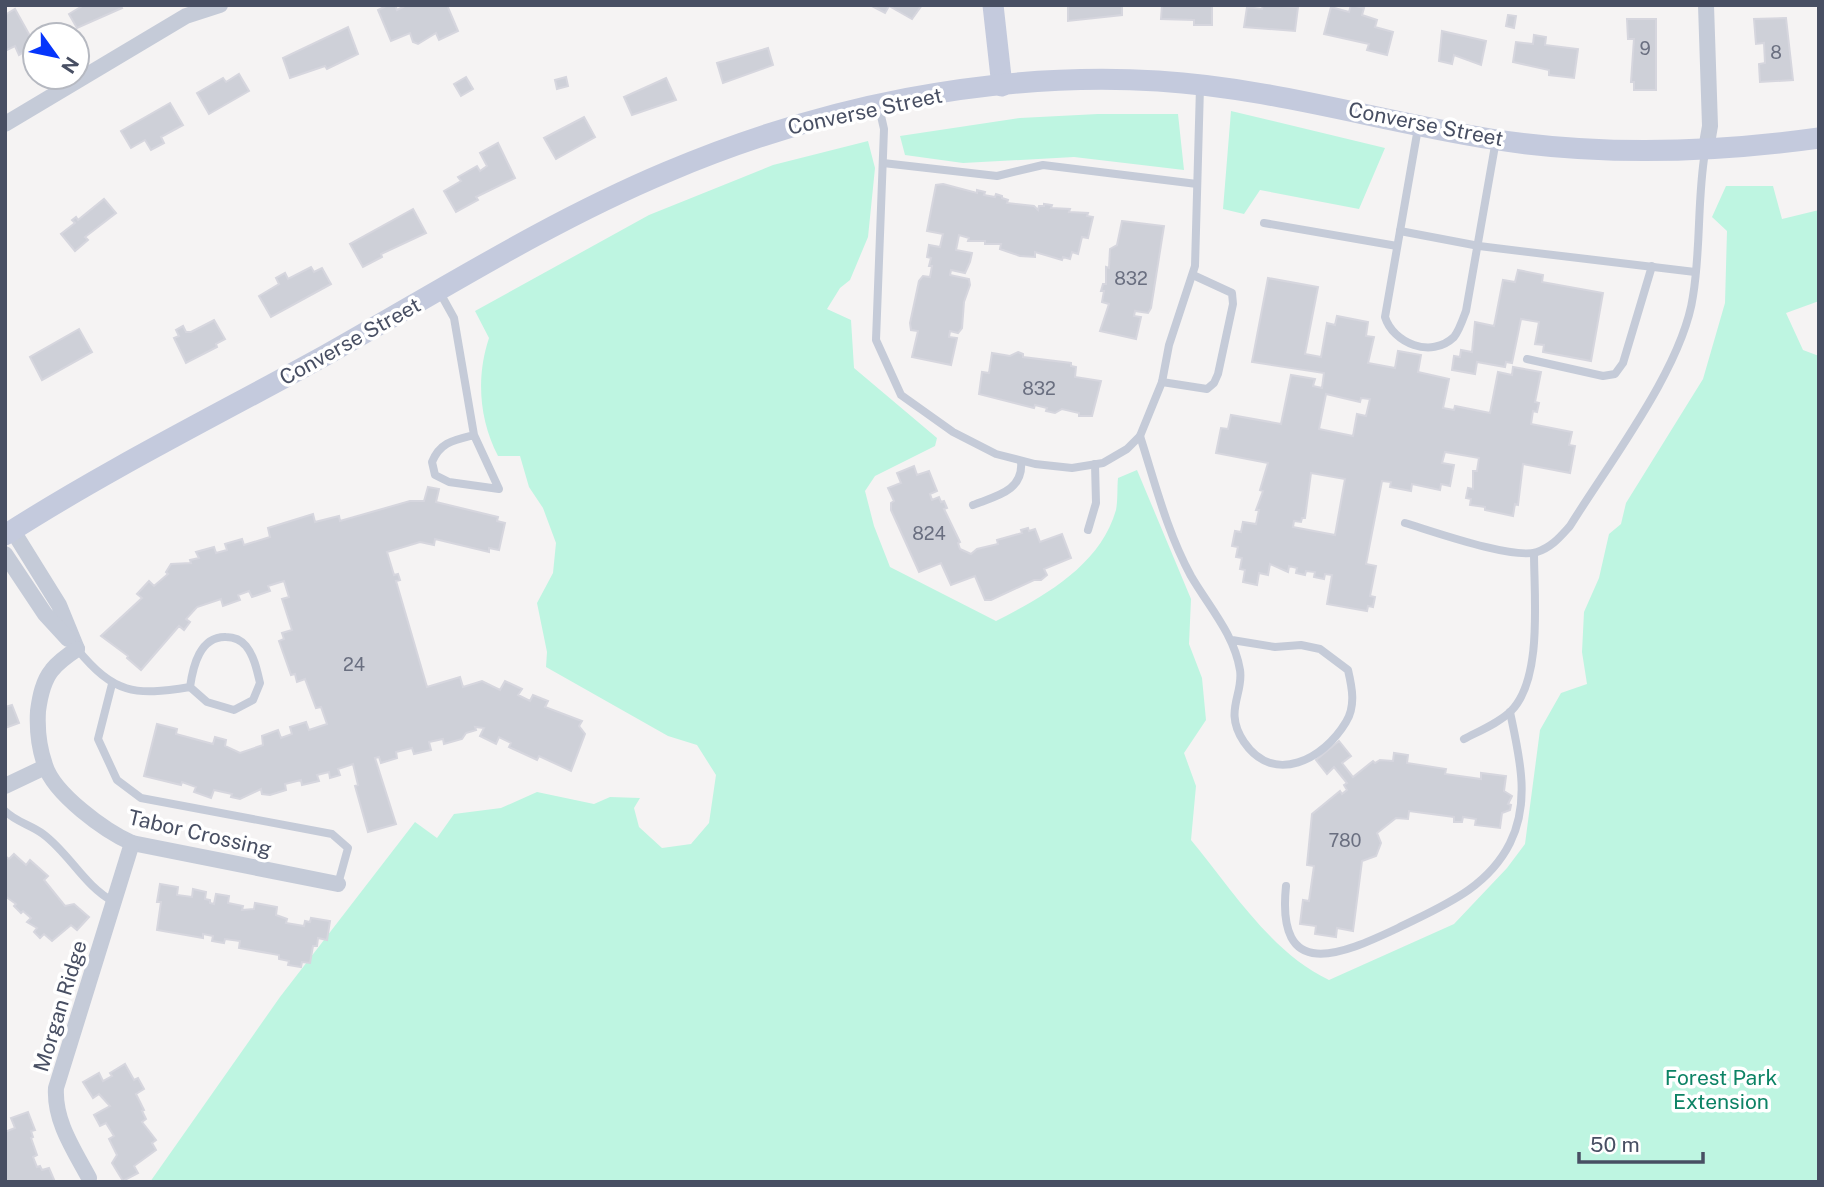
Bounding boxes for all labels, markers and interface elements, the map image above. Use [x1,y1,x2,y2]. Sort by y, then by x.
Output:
north arrow [21,21,91,91]
house number: 9 [1639,38,1651,59]
house number: 8 [1770,42,1782,63]
text: N [57,53,84,77]
street label: Converse Street [785,82,945,140]
street label: Converse Street [1346,97,1506,151]
house number: 832 [1114,268,1148,289]
street label: Converse Street [275,292,425,390]
house number: 832 [1022,378,1056,399]
house number: 824 [912,523,946,544]
house number: 24 [343,654,365,675]
street label: Tabor Crossing [126,804,274,862]
house number: 780 [1328,830,1362,851]
street label: Morgan Ridge [28,937,92,1075]
park label: Forest Park Extension [1665,1065,1777,1114]
scale bar [1579,1120,1703,1164]
text: 50 m [1590,1132,1640,1157]

